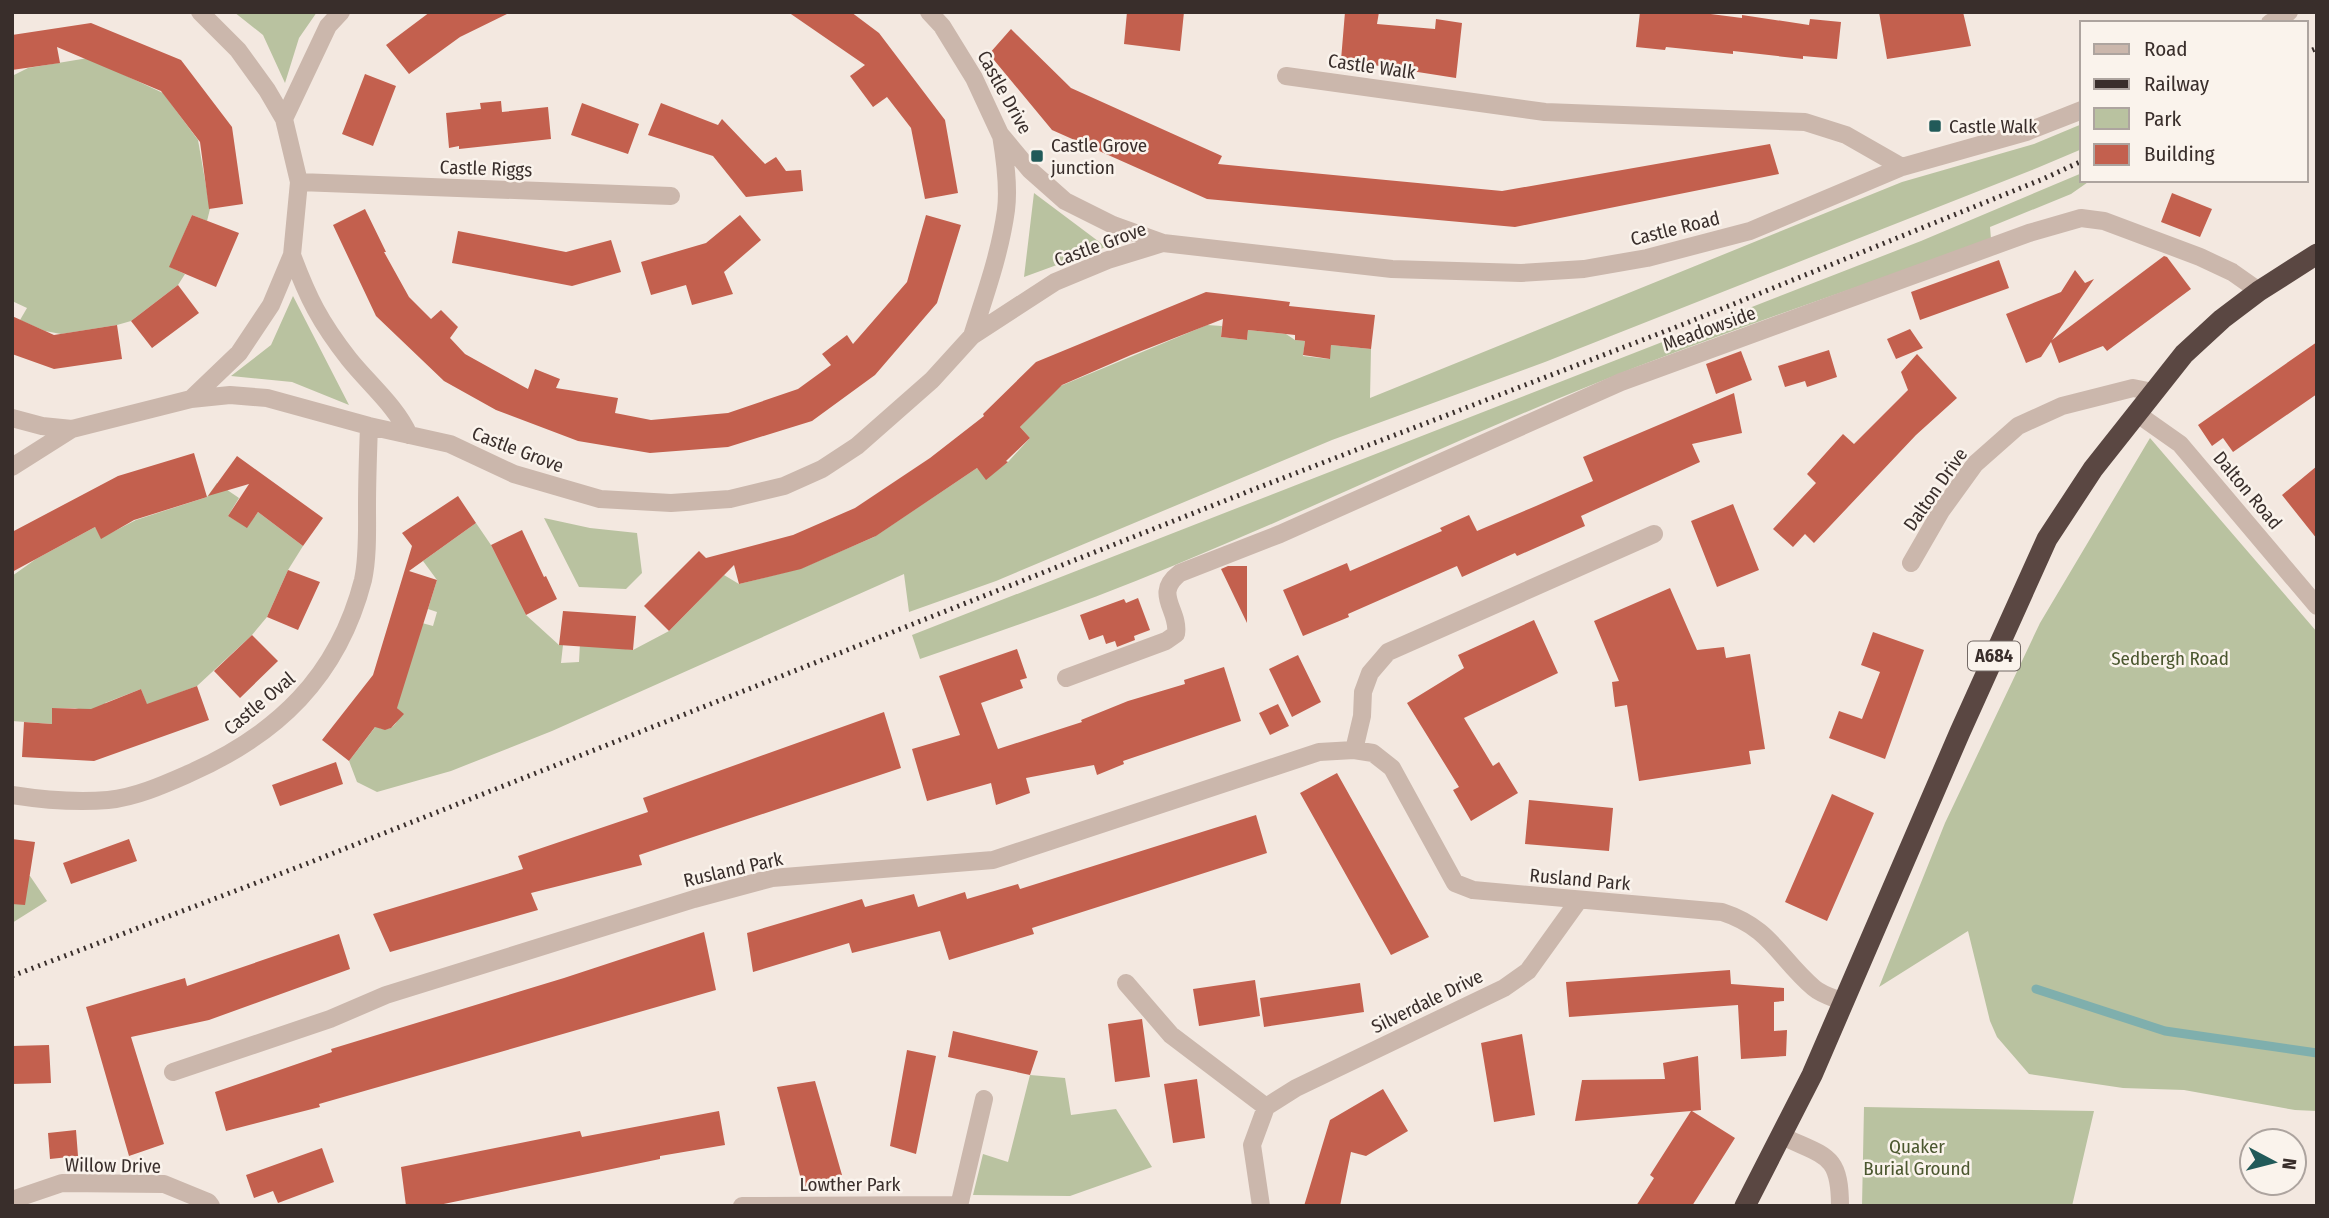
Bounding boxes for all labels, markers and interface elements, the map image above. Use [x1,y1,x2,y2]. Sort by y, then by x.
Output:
legend [2080,21,2308,182]
text: Road [2144,36,2188,62]
street label: Castle Drive [972,47,1037,138]
street label: Castle Walk [1327,49,1417,84]
text: Railway [2144,71,2210,97]
text: Park [2144,106,2182,132]
place label: Castle Walk [1949,115,2037,138]
marker: Castle Walk [1927,118,1943,134]
place label: Castle Grove junction [1050,134,1147,179]
text: Building [2144,141,2215,167]
marker: Castle Grove junction [1029,148,1045,164]
street label: Castle Riggs [439,155,533,182]
street label: Castle Road [1628,206,1722,251]
street label: Castle Grove [1051,217,1149,272]
street label: Meadowside [1660,301,1759,356]
street label: Castle Grove [469,421,567,477]
street label: Dalton Drive [1899,444,1972,535]
street label: Dalton Road [2208,447,2287,534]
road number: A684 [1968,642,2020,670]
park label: Sedbergh Road [2111,647,2229,670]
street label: Castle Oval [219,667,300,740]
street label: Rusland Park [681,847,785,892]
street label: Rusland Park [1529,864,1631,895]
street label: Silverdale Drive [1368,965,1487,1038]
north arrow [2238,1127,2308,1197]
park label: Quaker Burial Ground [1863,1135,1971,1180]
street label: Willow Drive [65,1153,161,1178]
text: N [2277,1157,2301,1171]
street label: Lowther Park [800,1173,901,1196]

